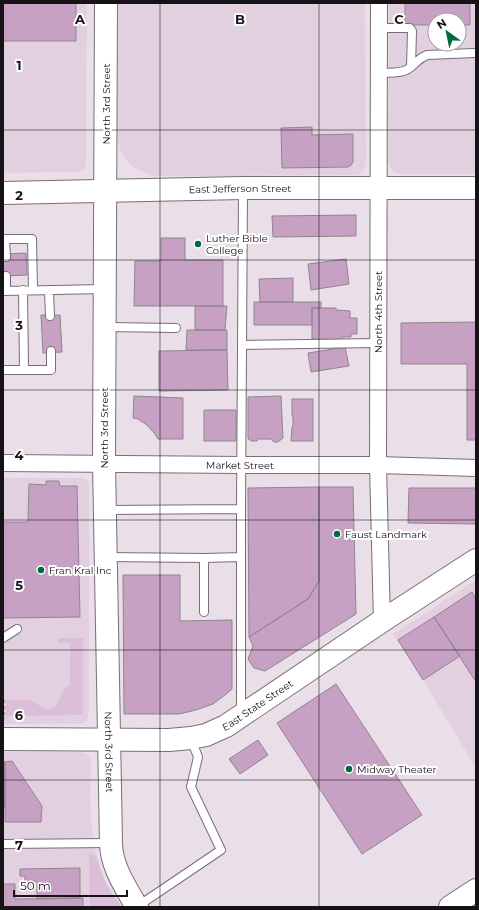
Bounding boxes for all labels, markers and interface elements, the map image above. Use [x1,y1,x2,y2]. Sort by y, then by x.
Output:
text: A [74,11,86,27]
text: B [235,11,245,27]
text: C [394,11,404,27]
north arrow [427,12,467,52]
text: N [434,15,449,32]
text: 1 [16,57,22,73]
street label: North 3rd Street [100,63,113,145]
street label: East Jefferson Street [188,182,291,196]
text: 2 [15,187,23,203]
place label: Luther Bible College [206,232,268,257]
marker: Luther Bible College [193,239,203,249]
street label: North 4th Street [372,271,385,353]
text: 3 [14,317,23,333]
street label: North 3rd Street [98,387,111,469]
text: 4 [15,447,24,463]
street label: Market Street [206,459,274,472]
place label: Faust Landmark [345,528,427,541]
marker: Faust Landmark [332,529,342,539]
place label: Fran Kral Inc [49,564,112,577]
marker: Fran Kral Inc [36,565,46,575]
text: 5 [15,577,23,593]
street label: East State Street [220,677,296,734]
text: 6 [15,707,24,723]
street label: North 3rd Street [102,711,116,793]
place label: Midway Theater [357,763,437,776]
marker: Midway Theater [344,764,354,774]
text: 7 [15,837,23,853]
scale bar [14,872,127,898]
text: 50 m [20,878,51,893]

